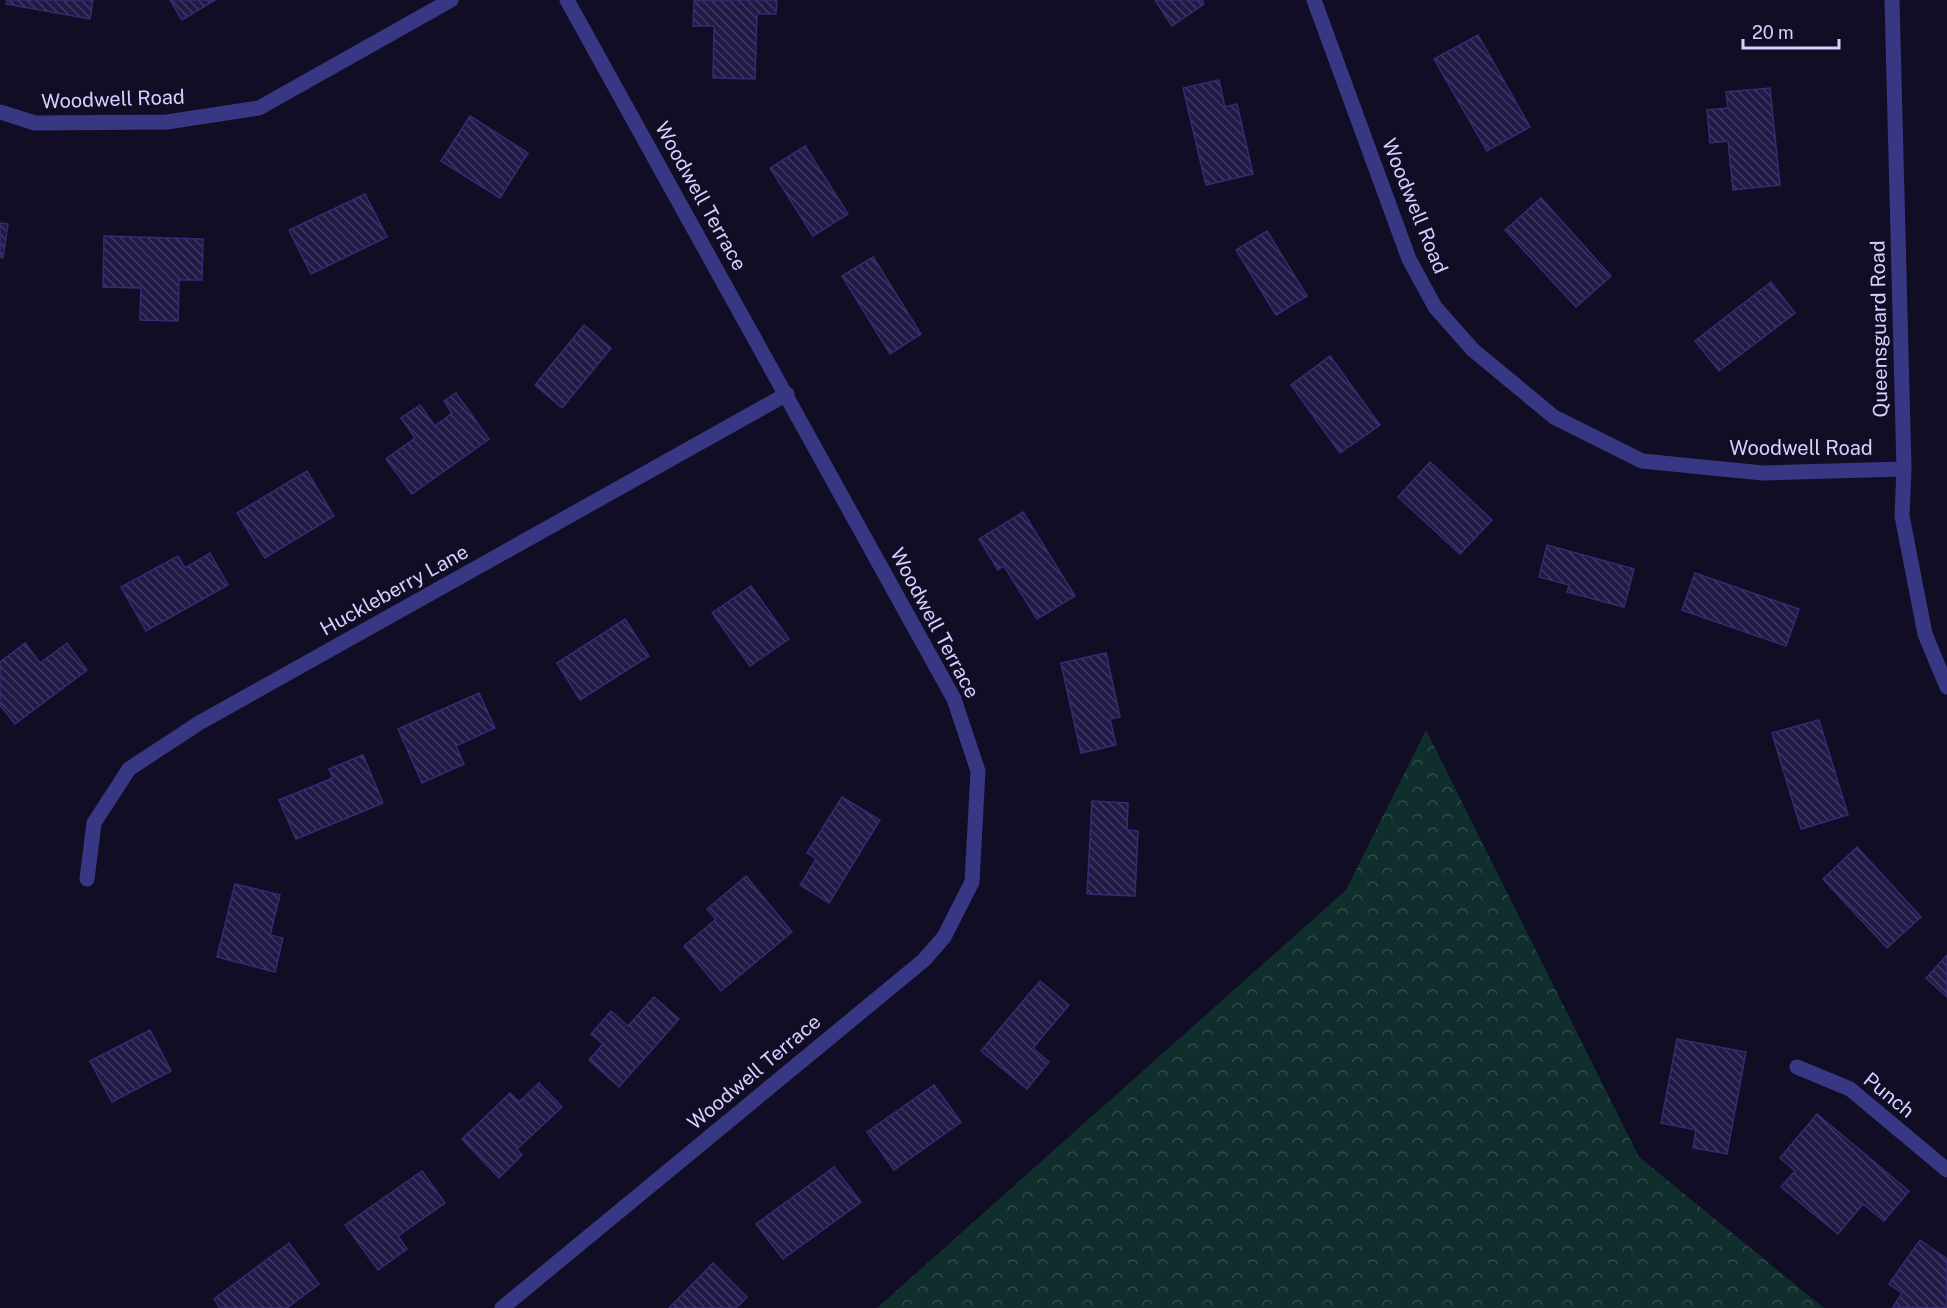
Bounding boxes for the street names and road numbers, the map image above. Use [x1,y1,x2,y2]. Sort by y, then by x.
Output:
street label: Woodwell Road [41,85,185,113]
street label: Woodwell Terrace [650,117,752,275]
street label: Woodwell Road [1377,135,1453,277]
street label: Queensguard Road [1865,240,1893,418]
street label: Woodwell Road [1729,436,1873,460]
street label: Huckleberry Lane [316,539,472,641]
street label: Woodwell Terrace [885,544,985,702]
street label: Woodwell Terrace [683,1009,825,1135]
street label: Punch [1859,1067,1919,1123]

